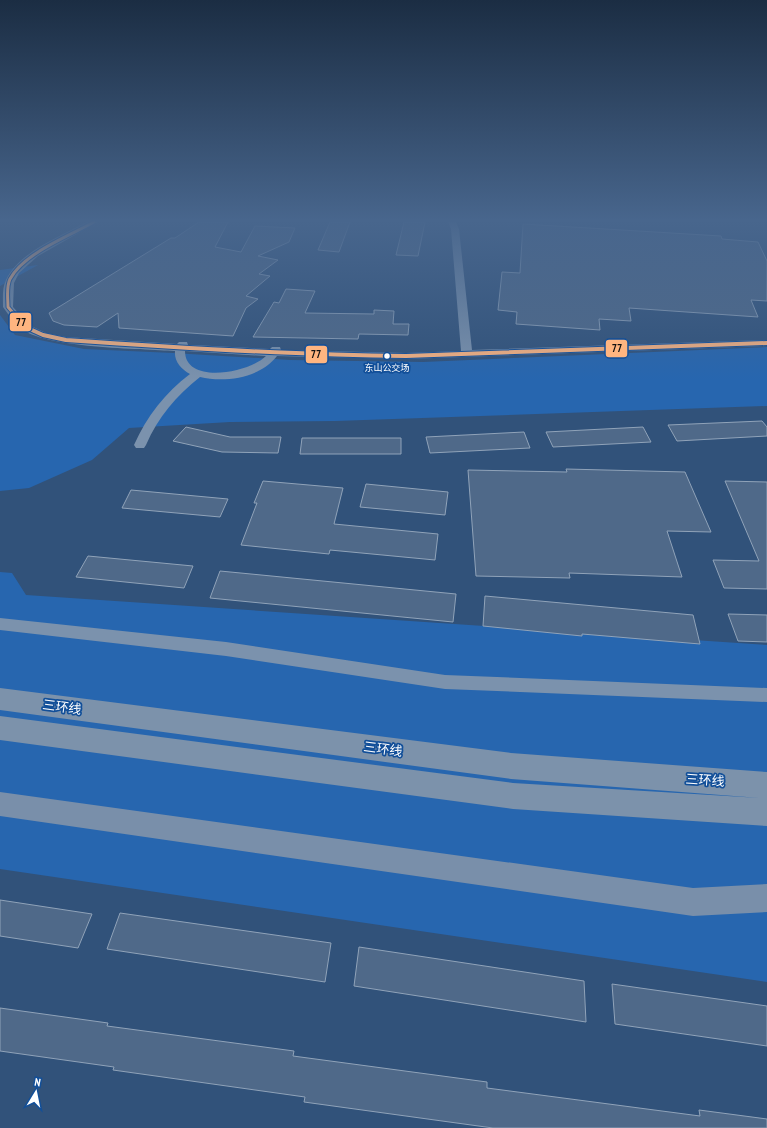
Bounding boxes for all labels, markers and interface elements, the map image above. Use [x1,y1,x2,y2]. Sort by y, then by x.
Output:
line badge: 77 [9,312,32,332]
text: 77 [16,315,26,329]
line badge: 77 [605,339,628,358]
text: 77 [612,341,622,355]
line badge: 77 [305,345,328,364]
text: 77 [311,347,321,361]
marker: 东山公交场 [382,351,392,361]
place label: 东山公交场 [364,362,410,373]
street label: 三环线 [41,696,83,718]
street label: 三环线 [362,738,404,760]
street label: 三环线 [685,770,725,790]
north arrow [16,1072,56,1112]
text: N [34,1075,42,1090]

